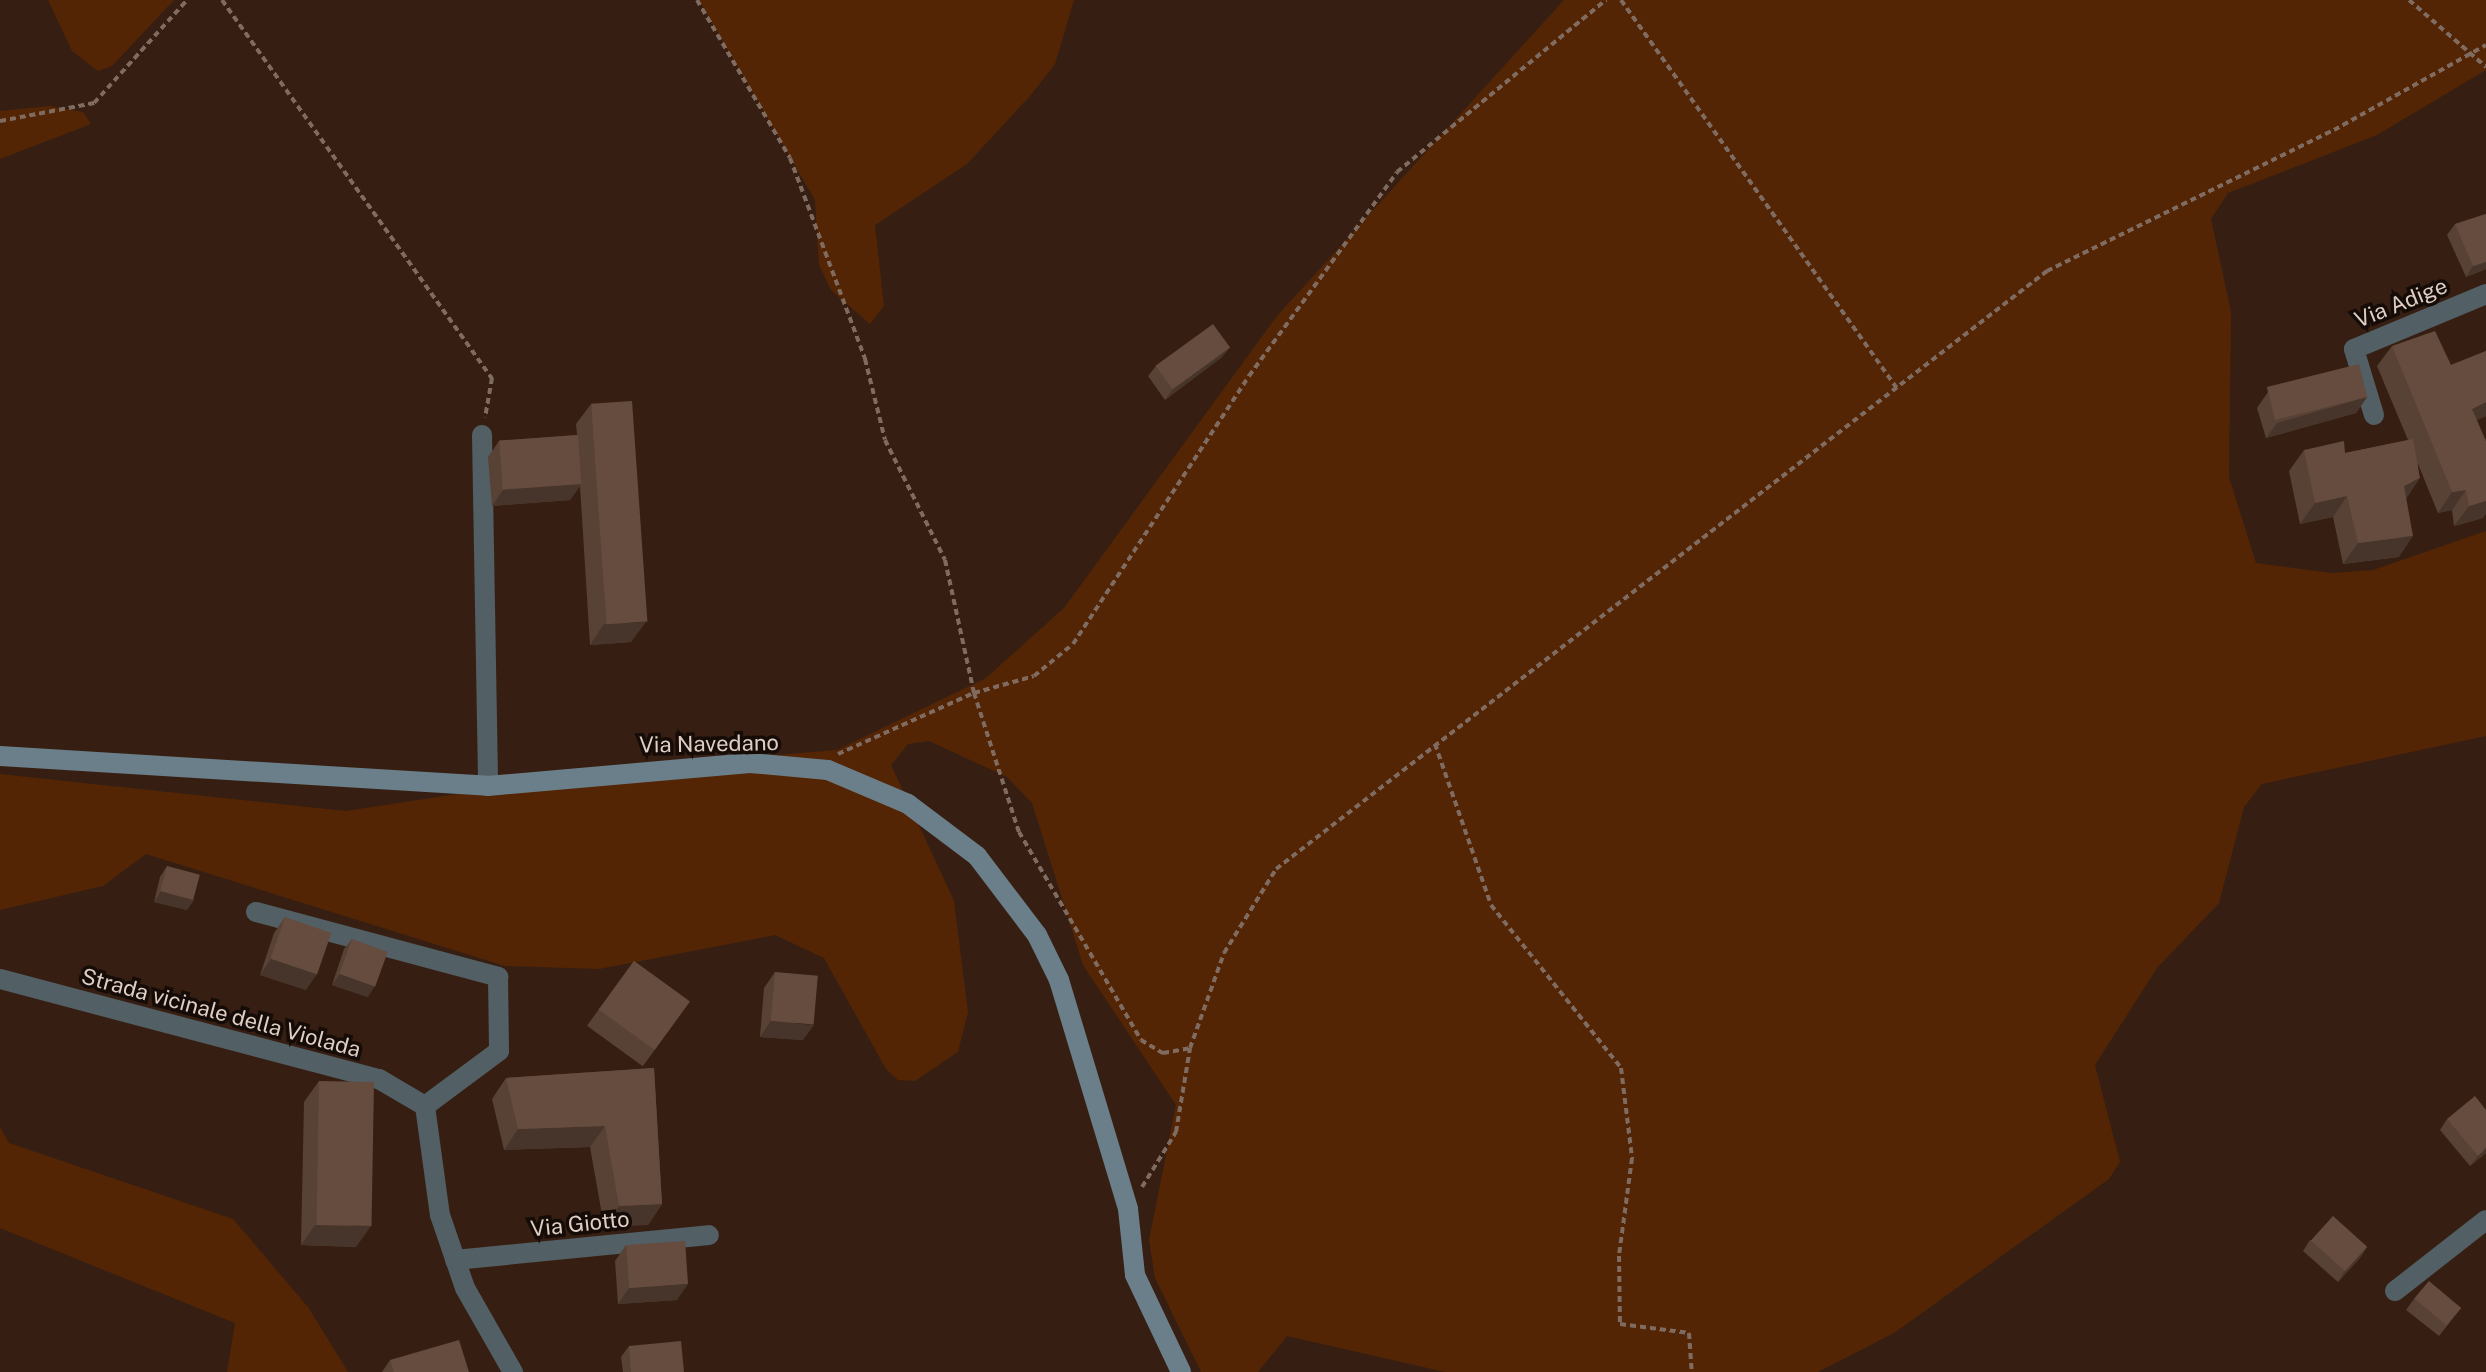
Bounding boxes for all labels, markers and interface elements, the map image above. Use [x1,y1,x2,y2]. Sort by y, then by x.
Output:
street label: Via Adige [2351,272,2451,334]
street label: Via Navedano [639,730,779,758]
street label: Strada vicinale della Violada [78,963,364,1063]
street label: Via Giotto [529,1206,631,1242]

